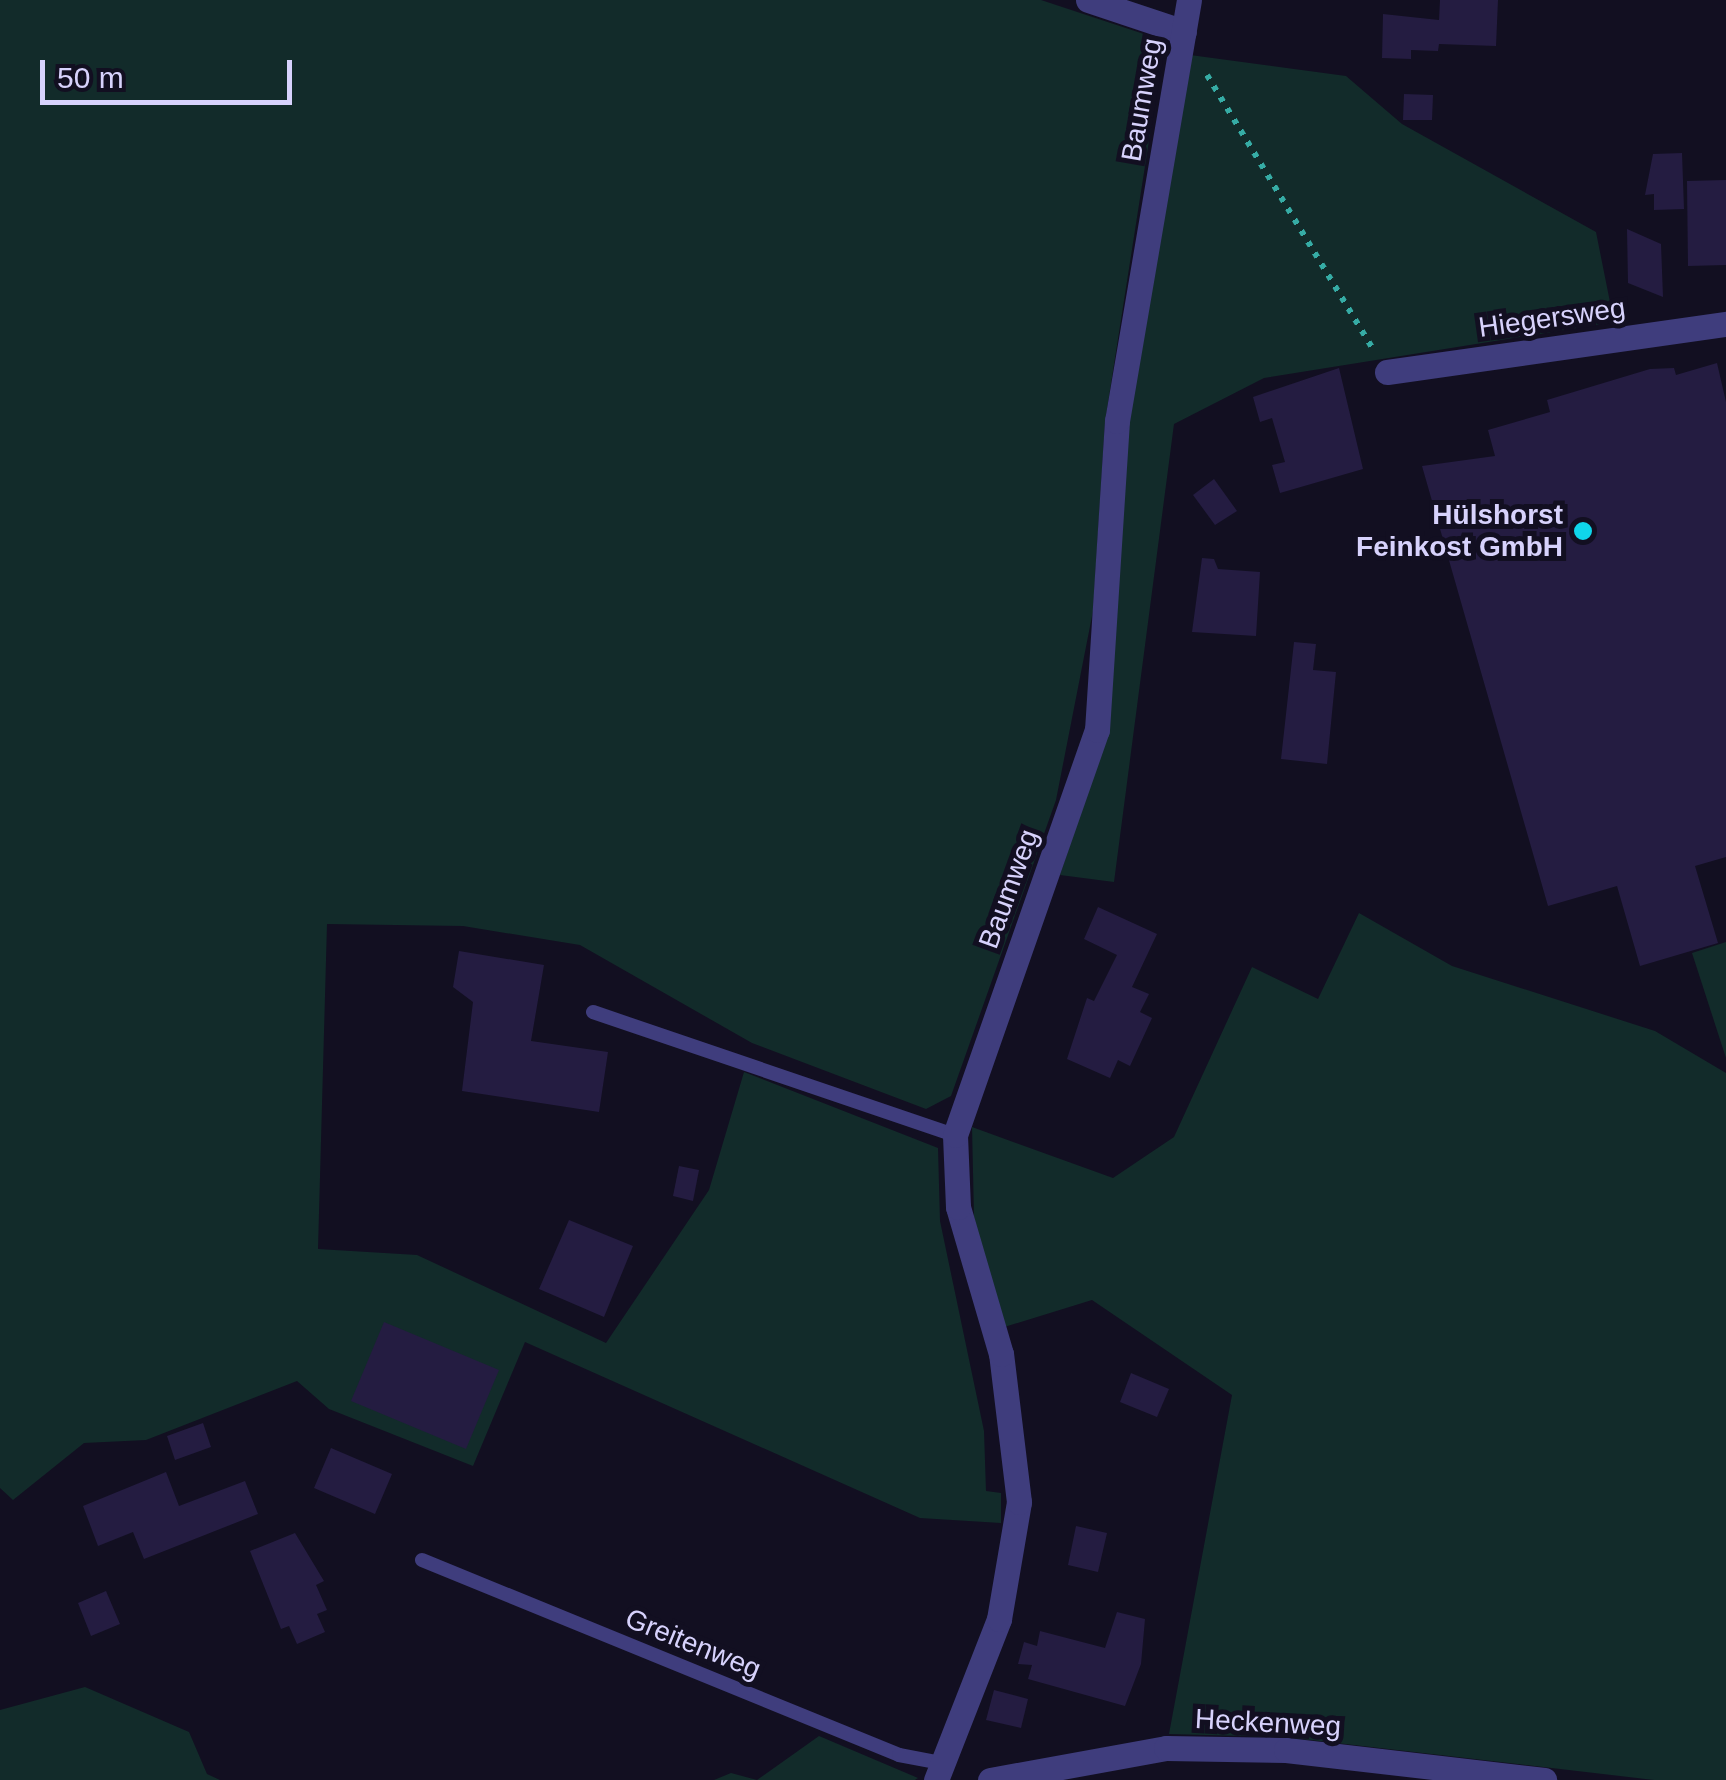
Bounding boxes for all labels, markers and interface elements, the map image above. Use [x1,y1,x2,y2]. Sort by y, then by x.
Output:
street label: Baumweg [1115,36,1169,164]
scale bar [45,40,298,102]
text: 50 m [57,61,124,94]
street label: Hiegersweg [1476,291,1628,345]
place label: Hülshorst Feinkost GmbH [1356,498,1563,564]
marker: Hülshorst Feinkost GmbH [1572,520,1594,542]
street label: Baumweg [972,825,1046,953]
street label: Greitenweg [620,1602,766,1686]
street label: Heckenweg [1194,1702,1342,1744]

